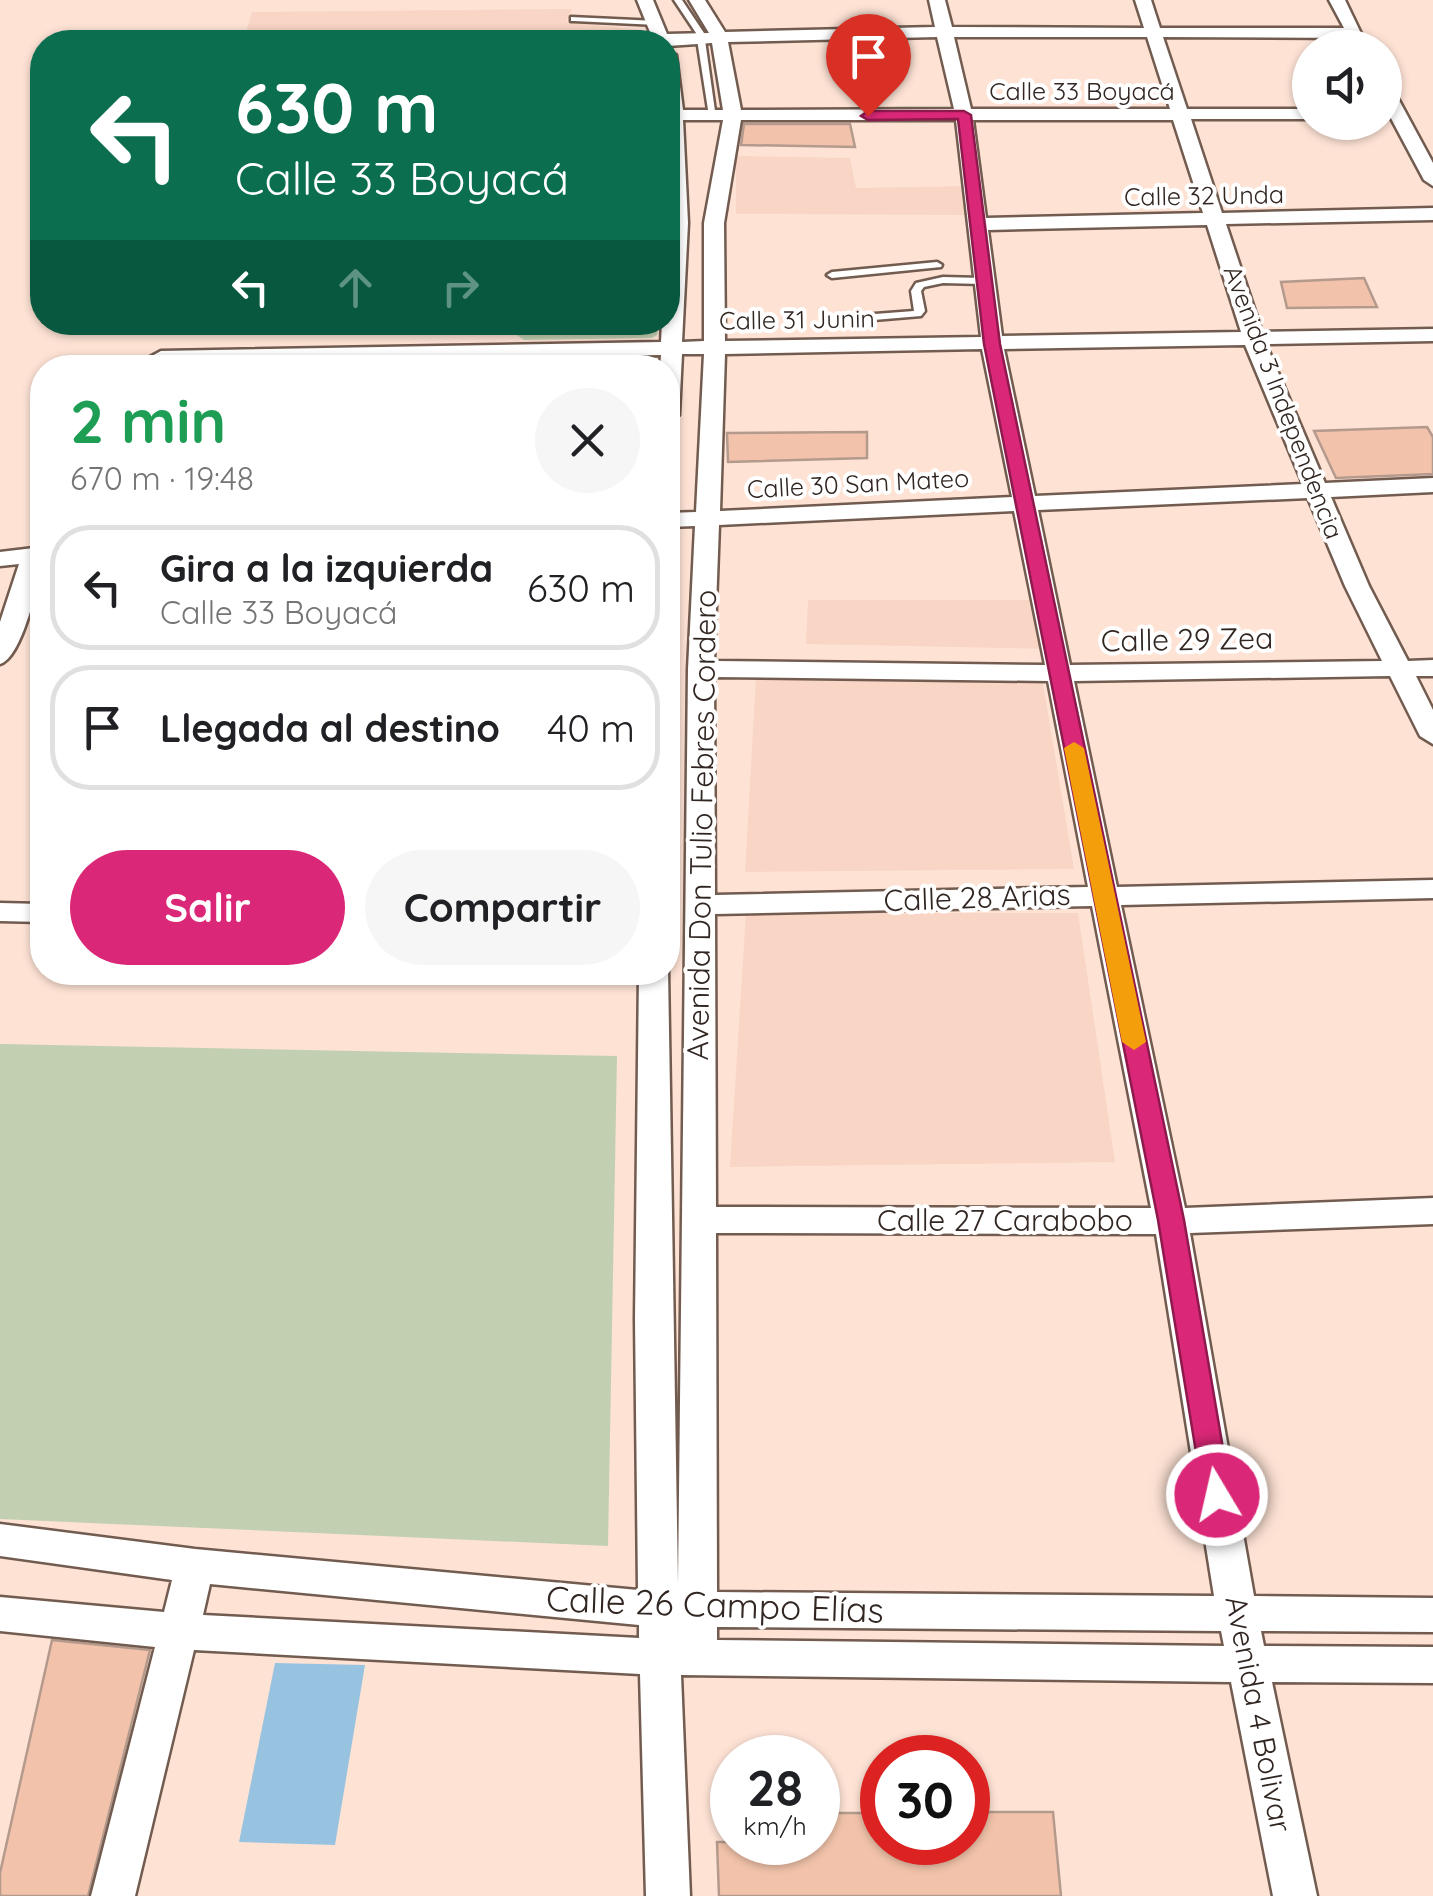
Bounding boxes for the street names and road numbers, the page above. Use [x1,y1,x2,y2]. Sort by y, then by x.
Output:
street label: Calle 33 Boyacá [989,75,1175,106]
street label: Calle 32 Unda [1124,178,1284,212]
street label: Avenida 3 Independencia [1217,261,1351,543]
street label: Calle 31 Junin [719,302,875,336]
street label: Calle 30 San Mateo [746,462,970,504]
street label: Avenida Don Tulio Febres Cordero [678,589,724,1061]
street label: Calle 29 Zea [1100,618,1274,660]
street label: Calle 28 Arias [883,875,1071,919]
street label: Calle 27 Carabobo [877,1201,1133,1239]
street label: Calle 26 Campo Elías [545,1576,885,1632]
street label: Avenida 4 Bolivar [1217,1593,1301,1836]

